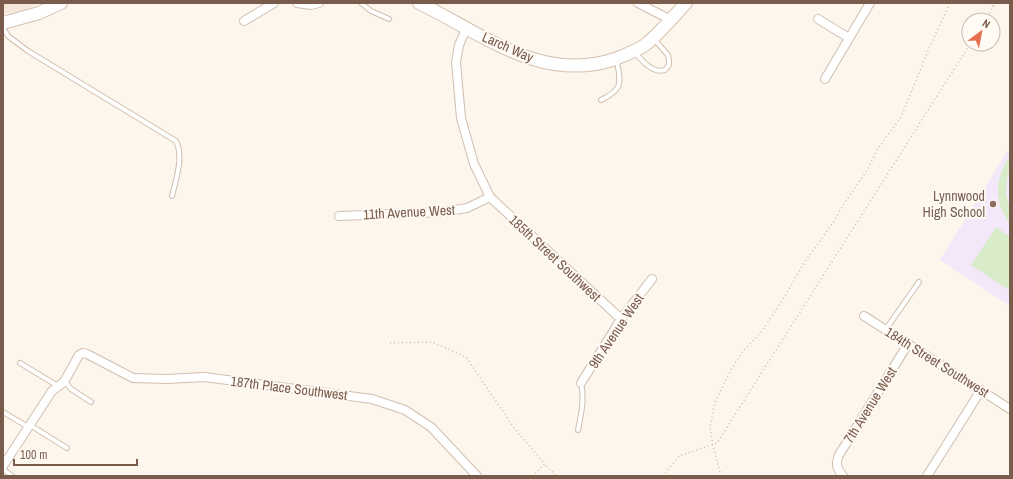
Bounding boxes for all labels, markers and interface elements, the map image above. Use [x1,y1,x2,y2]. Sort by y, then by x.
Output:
north arrow [961,12,1001,52]
text: N [980,16,993,31]
street label: Larch Way [479,28,537,66]
place label: Lynnwood High School [922,187,985,221]
marker: Lynnwood High School [988,199,998,209]
street label: 11th Avenue West [363,201,455,223]
street label: 185th Street Southwest [505,211,605,305]
street label: 9th Avenue West [584,290,648,372]
street label: 184th Street Southwest [882,323,992,401]
street label: 7th Avenue West [839,364,901,446]
street label: 187th Place Southwest [230,372,348,404]
scale bar [14,441,137,467]
text: 100 m [20,447,47,463]

